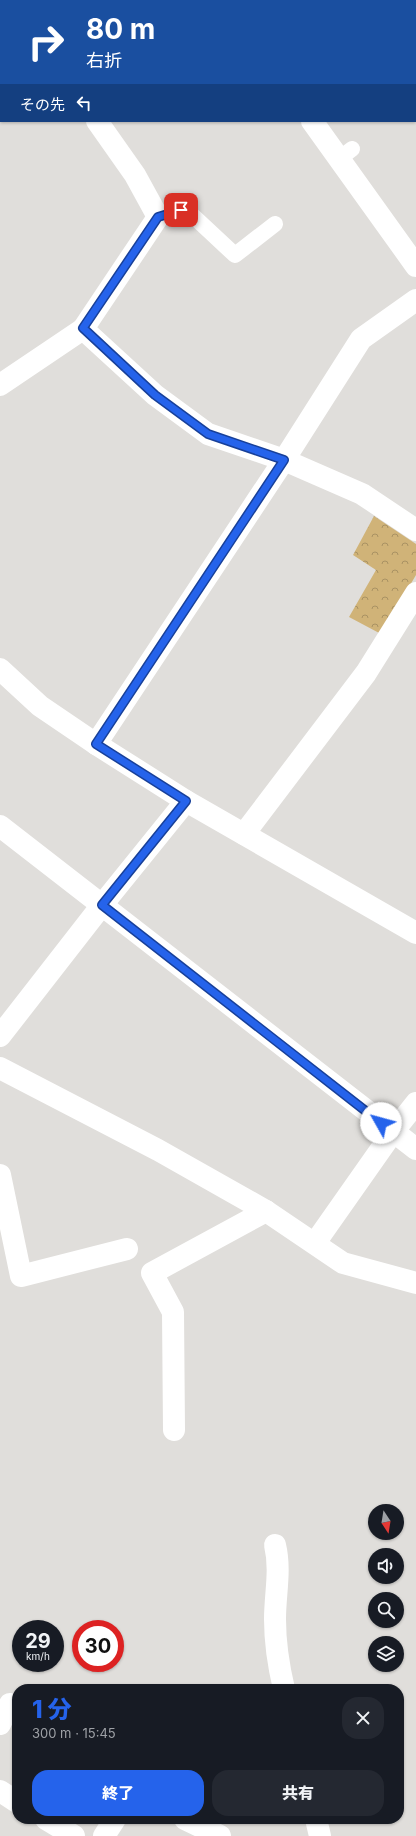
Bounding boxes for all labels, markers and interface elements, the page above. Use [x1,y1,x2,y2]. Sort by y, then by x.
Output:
text: 80 m [86,12,155,46]
icon: right [20,16,72,68]
text: 右折 [86,50,122,71]
icon: left [73,92,95,114]
text: その先 [20,95,65,114]
pin [164,193,198,227]
icon: arrive [170,199,192,221]
position arrow [360,1102,402,1144]
north arrow [368,1504,404,1540]
map controls [368,1504,404,1672]
button: sound [368,1548,404,1584]
button: search [368,1592,404,1628]
speed limit sign: 30 [72,1620,124,1672]
text: 29 [25,1629,51,1653]
button: layers [368,1636,404,1672]
text: km/h [26,1650,50,1662]
text: 1 分 [32,1695,72,1724]
button: close [342,1697,384,1739]
text: 300 m · 15:45 [32,1725,116,1741]
button: 終了 [32,1770,204,1816]
button: 共有 [212,1770,384,1816]

